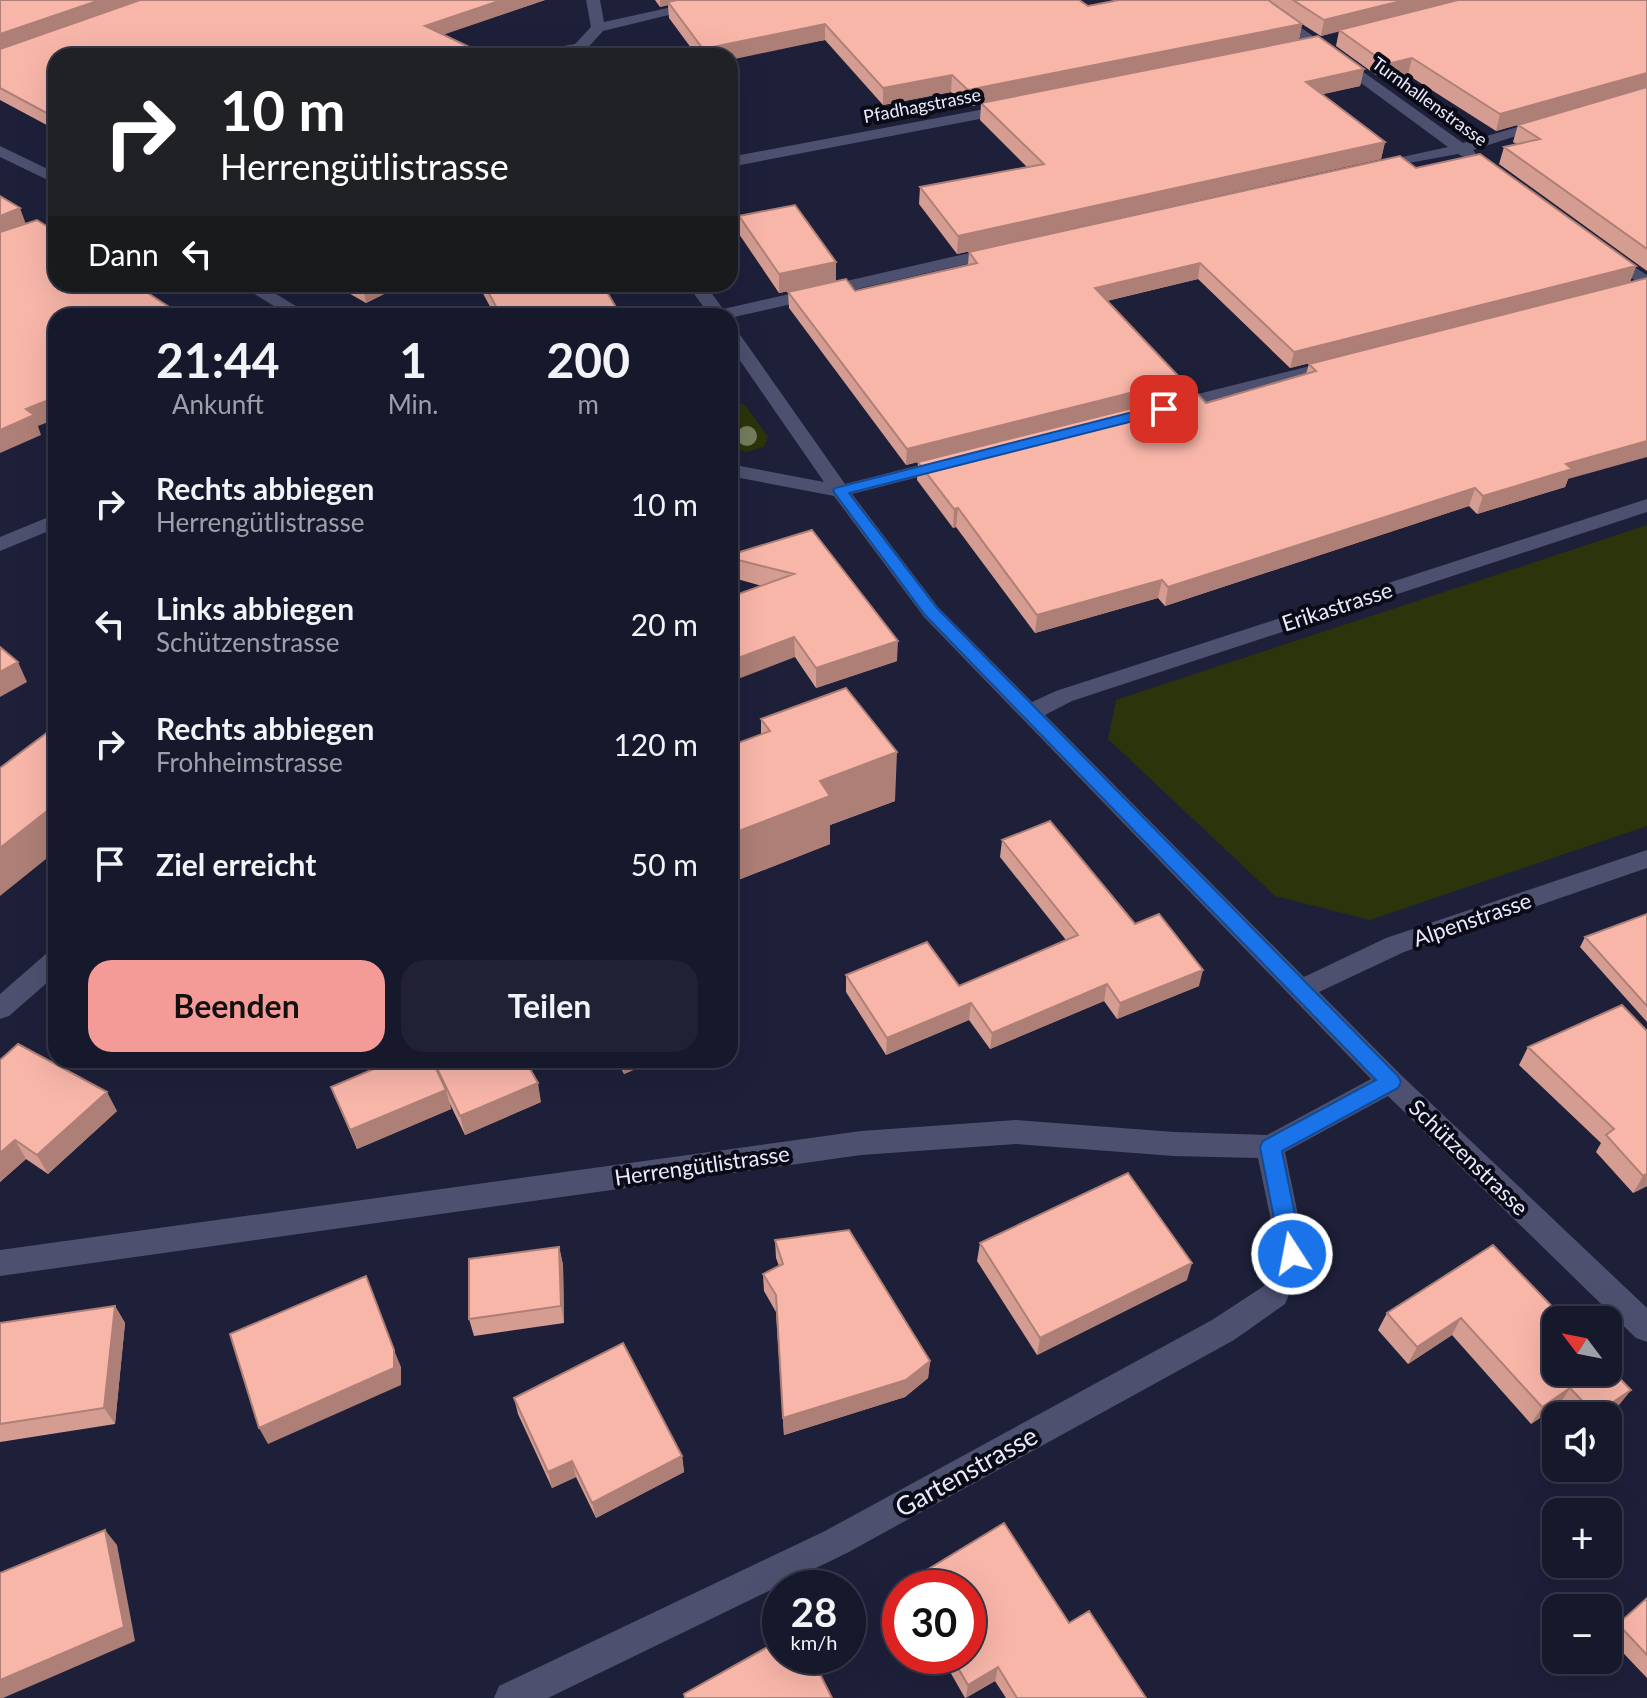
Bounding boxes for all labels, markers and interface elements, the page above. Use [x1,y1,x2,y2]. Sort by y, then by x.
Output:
street label: Turnhallenstrasse [1368,52,1492,150]
text: 10 m [220,76,345,143]
icon: right [88,80,192,184]
street label: Pfadhagstrasse [861,83,983,127]
text: Herrengütlistrasse [220,144,509,188]
icon: left [175,232,219,276]
text: Dann [88,236,159,272]
text: 21:44 [156,331,280,388]
text: 1 [399,331,427,388]
text: 200 [546,331,630,388]
pin [1130,375,1198,443]
icon: arrive [1142,387,1186,431]
text: Ankunft [172,388,264,420]
text: Min. [388,388,439,420]
text: m [578,388,599,420]
text: Rechts abbiegen [156,470,375,506]
icon: right [88,482,132,526]
text: 10 m [631,486,698,522]
text: Herrengütlistrasse [156,506,365,538]
street label: Erikastrasse [1278,575,1396,637]
text: Links abbiegen [156,590,354,626]
icon: left [88,602,132,646]
text: 20 m [631,606,698,642]
text: Schützenstrasse [156,626,340,658]
text: Rechts abbiegen [156,710,375,746]
icon: right [88,722,132,766]
text: 120 m [613,726,698,762]
text: Frohheimstrasse [156,746,343,778]
icon: arrive [88,842,132,886]
text: Ziel erreicht [156,846,316,882]
text: 50 m [631,846,698,882]
street label: Alpenstrasse [1409,886,1535,952]
button: Beenden [88,960,385,1052]
button: Teilen [401,960,698,1052]
street label: Schützenstrasse [1404,1093,1534,1221]
street label: Herrengütlistrasse [613,1139,791,1191]
position arrow [1250,1212,1334,1296]
north arrow [1542,1306,1622,1386]
map controls [1542,1306,1622,1674]
button: sound [1542,1402,1622,1482]
street label: Gartenstrasse [889,1419,1043,1523]
button: + [1542,1498,1622,1578]
speed limit sign: 30 [882,1570,986,1674]
text: 28 [791,1588,837,1636]
button: − [1542,1594,1622,1674]
text: km/h [791,1630,837,1654]

